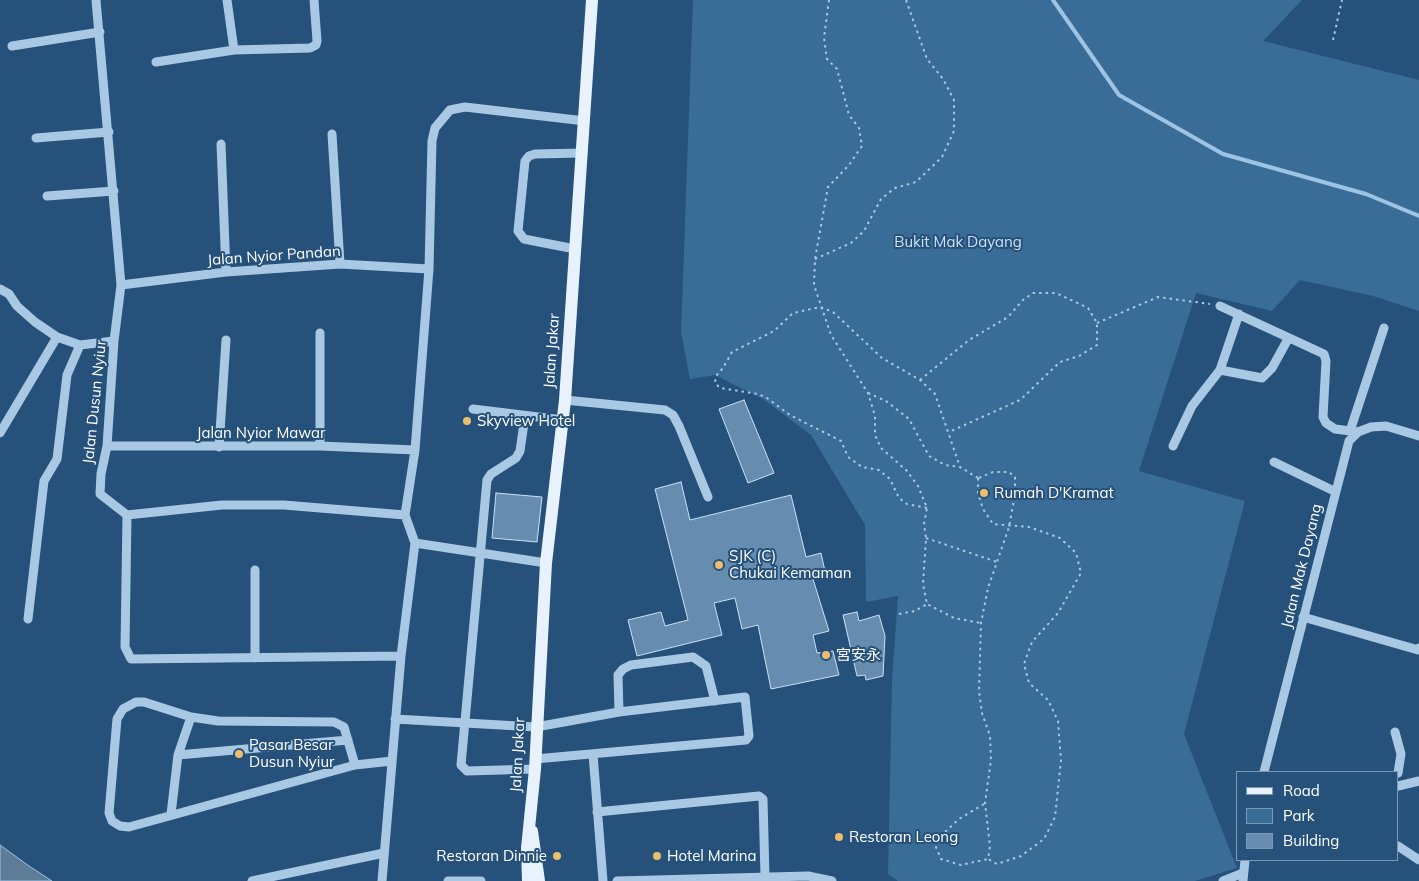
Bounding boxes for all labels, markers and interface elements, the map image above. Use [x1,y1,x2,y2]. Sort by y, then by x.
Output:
park label: Bukit Mak Dayang [894,233,1022,251]
street label: Jalan Nyior Pandan [207,242,341,270]
street label: Jalan Jakar [540,313,564,389]
street label: Jalan Dusun Nyiur [80,339,110,465]
place label: Skyview Hotel [477,412,575,430]
marker: Skyview Hotel [461,415,473,427]
street label: Jalan Nyior Mawar [197,424,325,442]
place label: Rumah D'Kramat [994,484,1114,502]
marker: Rumah D'Kramat [978,487,990,499]
street label: Jalan Mak Dayang [1278,502,1326,630]
place label: SJK (C) Chukai Kemaman [729,547,851,582]
marker: SJK (C) Chukai Kemaman [713,559,725,571]
place label: 宮安永 [836,646,881,664]
marker: 宮安永 [820,649,832,661]
street label: Jalan Jakar [507,717,529,793]
place label: Pasar Besar Dusun Nyiur [249,736,334,771]
marker: Pasar Besar Dusun Nyiur [233,748,245,760]
legend [1236,771,1399,861]
text: Road [1283,781,1320,800]
text: Park [1283,806,1315,825]
place label: Restoran Leong [849,828,958,846]
marker: Restoran Leong [833,831,845,843]
text: Building [1283,831,1339,850]
place label: Restoran Dinnie [436,847,547,865]
place label: Hotel Marina [667,847,756,865]
marker: Restoran Dinnie [551,850,563,862]
marker: Hotel Marina [651,850,663,862]

